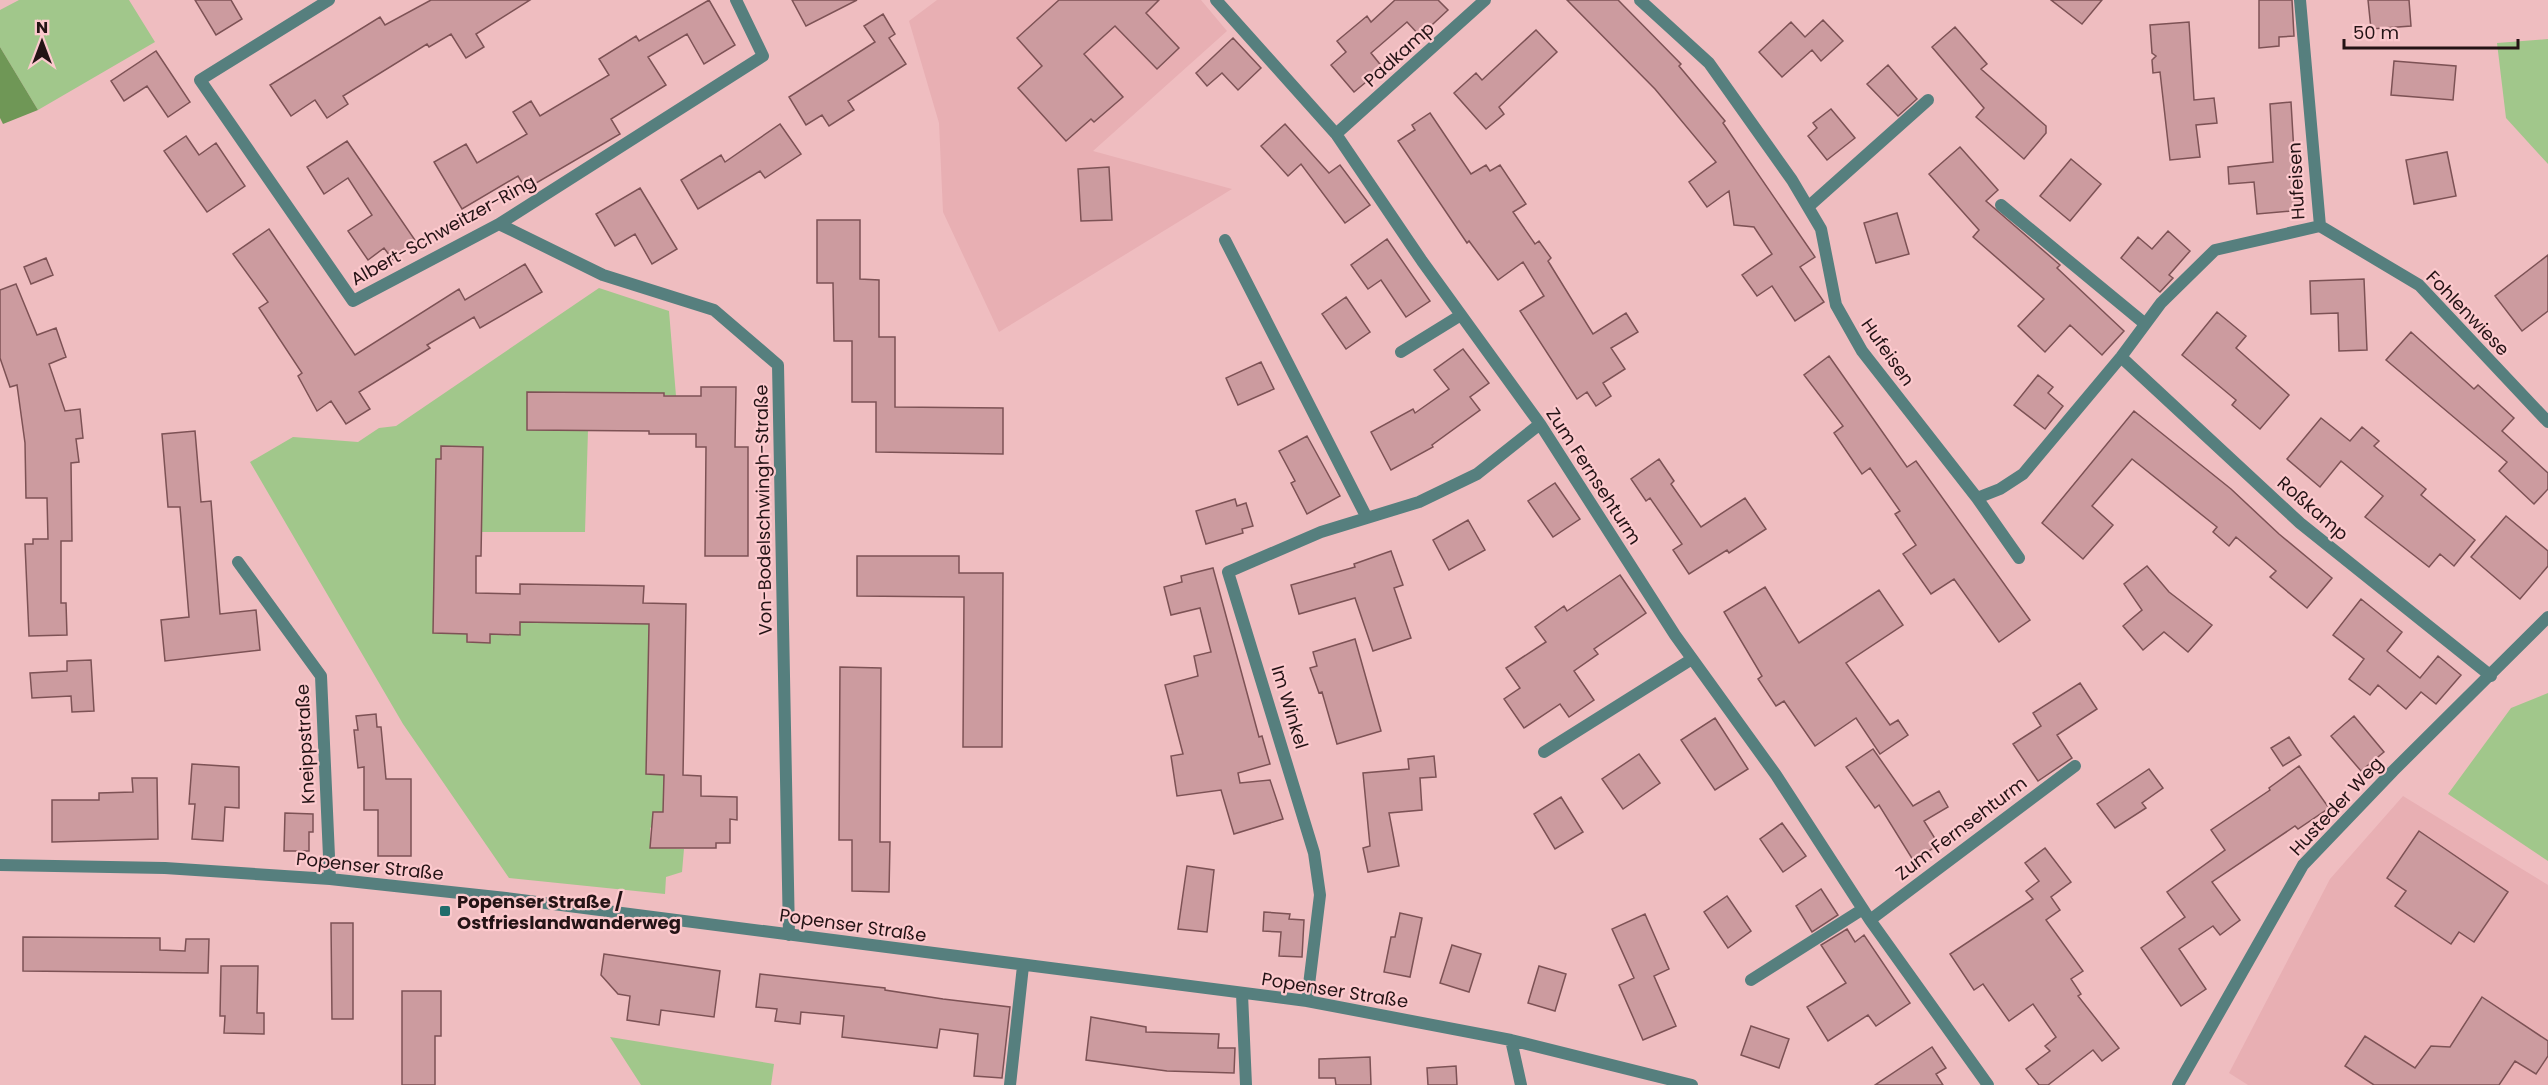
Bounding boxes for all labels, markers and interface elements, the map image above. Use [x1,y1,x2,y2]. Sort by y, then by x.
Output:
north arrow [12,12,72,72]
scale bar [2344,12,2518,50]
text: N [36,16,48,39]
street label: Padkamp [1358,16,1440,92]
text: 50 m [2353,20,2399,45]
street label: Hufeisen [2281,142,2311,220]
street label: Albert-Schweitzer-Ring [346,169,540,291]
street label: Fohlenwiese [2421,265,2515,361]
street label: Hufeisen [1856,313,1920,391]
street label: Von-Bodelschwingh-Straße [748,384,778,636]
street label: Zum Fernsehturm [1540,403,1648,549]
street label: Roßkamp [2272,470,2354,546]
street label: Im Winkel [1265,662,1315,752]
street label: Kneippstraße [289,683,321,805]
street label: Husteder Weg [2284,751,2388,861]
street label: Zum Fernsehturm [1890,770,2032,886]
street label: Popenser Straße [295,846,445,886]
place label: Popenser Straße / Ostfrieslandwanderweg [457,889,681,935]
street label: Popenser Straße [778,902,928,948]
marker: Popenser Straße / Ostfrieslandwanderweg [438,904,452,918]
street label: Popenser Straße [1260,966,1410,1014]

